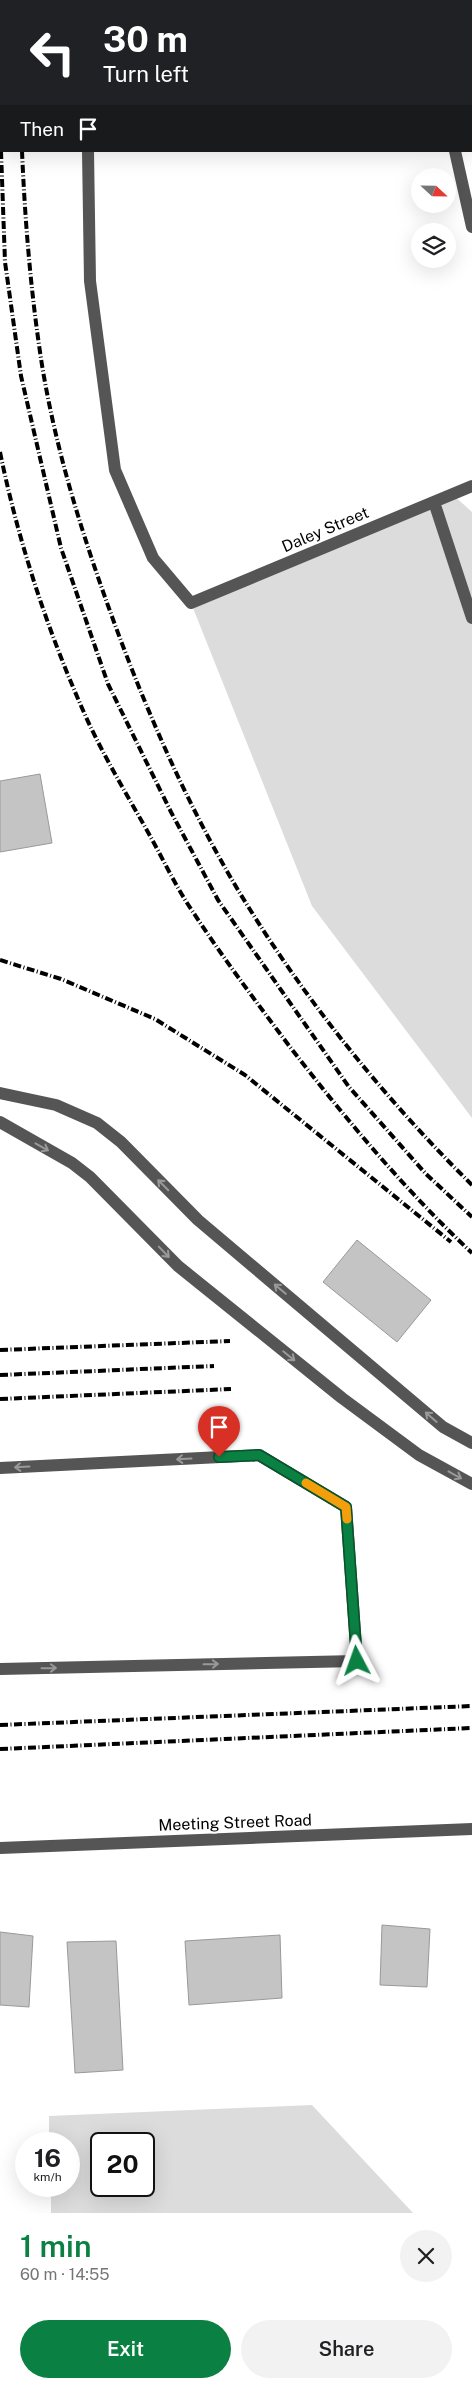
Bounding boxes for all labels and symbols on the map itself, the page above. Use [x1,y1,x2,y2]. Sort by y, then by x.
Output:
north arrow [411,168,456,212]
street label: Daley Street [279,503,371,556]
one-way arrow [35,1142,49,1152]
one-way arrow [157,1179,169,1191]
one-way arrow [158,1246,170,1259]
one-way arrow [274,1284,287,1295]
one-way arrow [283,1350,296,1361]
pin [198,1406,240,1457]
one-way arrow [425,1411,438,1422]
one-way arrow [177,1454,193,1463]
one-way arrow [14,1462,30,1471]
one-way arrow [447,1470,461,1480]
position arrow [330,1634,382,1686]
one-way arrow [203,1660,219,1669]
one-way arrow [40,1663,56,1673]
street label: Meeting Street Road [158,1810,312,1835]
speed limit sign: 20 [90,2132,155,2197]

